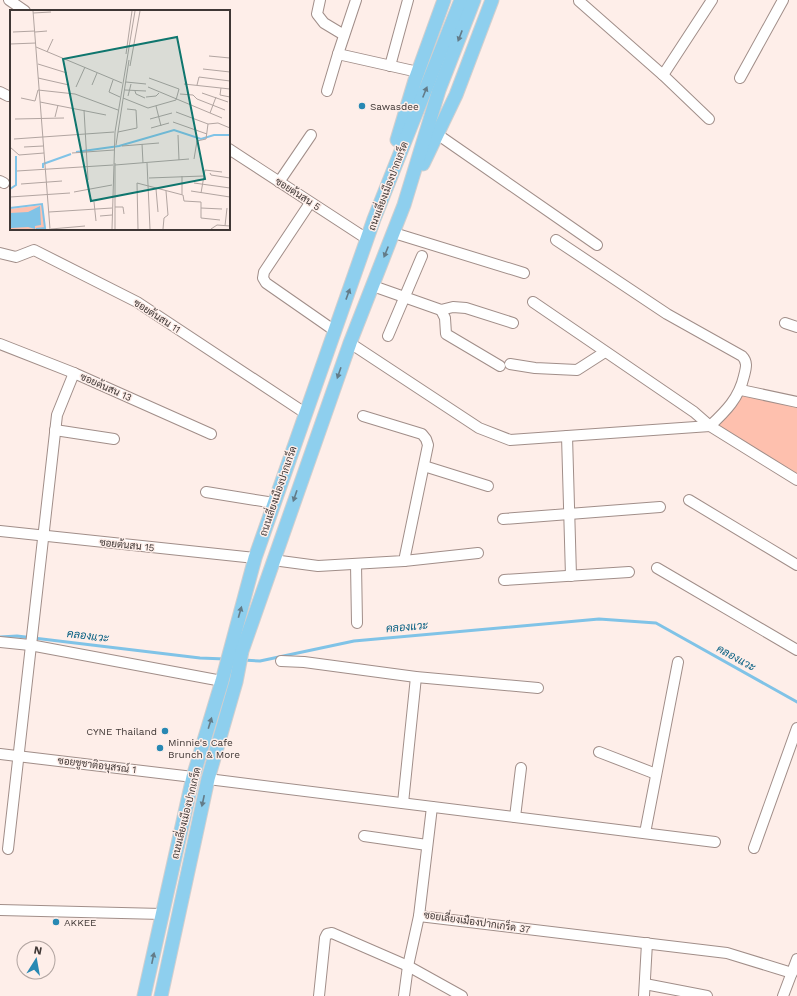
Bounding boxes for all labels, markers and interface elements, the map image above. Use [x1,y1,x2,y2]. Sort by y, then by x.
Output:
inset map [10,10,230,230]
one-way arrow [456,31,462,43]
one-way arrow [422,85,428,97]
marker: Sawasdee [357,101,367,111]
place label: Sawasdee [370,101,419,112]
street label: ถนนเลี่ยงเมืองปากเกร็ด [363,139,410,232]
street label: ซอยต้นสน 5 [273,174,323,213]
one-way arrow [383,247,389,259]
one-way arrow [345,288,351,300]
street label: ซอยต้นสน 11 [132,296,183,335]
one-way arrow [336,367,342,379]
street label: ซอยต้นสน 13 [78,370,134,403]
street label: ถนนเลี่ยงเมืองปากเกร็ด [255,444,299,537]
one-way arrow [292,490,298,502]
street label: ซอยต้นสน 15 [99,536,155,553]
one-way arrow [237,606,243,618]
water label: คลองแวะ [385,619,429,635]
water label: คลองแวะ [66,627,110,645]
water label: คลองแวะ [714,642,758,674]
one-way arrow [207,716,213,728]
place label: CYNE Thailand [86,726,157,737]
marker: CYNE Thailand [160,726,170,736]
place label: Minnie's Cafe Brunch & More [168,737,240,760]
marker: Minnie's Cafe Brunch & More [155,743,165,753]
street label: ซอยชูชาติอนุสรณ์ 1 [57,753,137,777]
street label: ถนนเลี่ยงเมืองปากเกร็ด [166,765,203,860]
one-way arrow [200,795,206,807]
street label: ซอยเลี่ยงเมืองปากเกร็ด 37 [423,906,532,935]
marker: AKKEE [51,917,61,927]
place label: AKKEE [64,917,96,928]
north arrow [16,940,56,980]
text: N [33,944,43,958]
one-way arrow [150,952,156,964]

